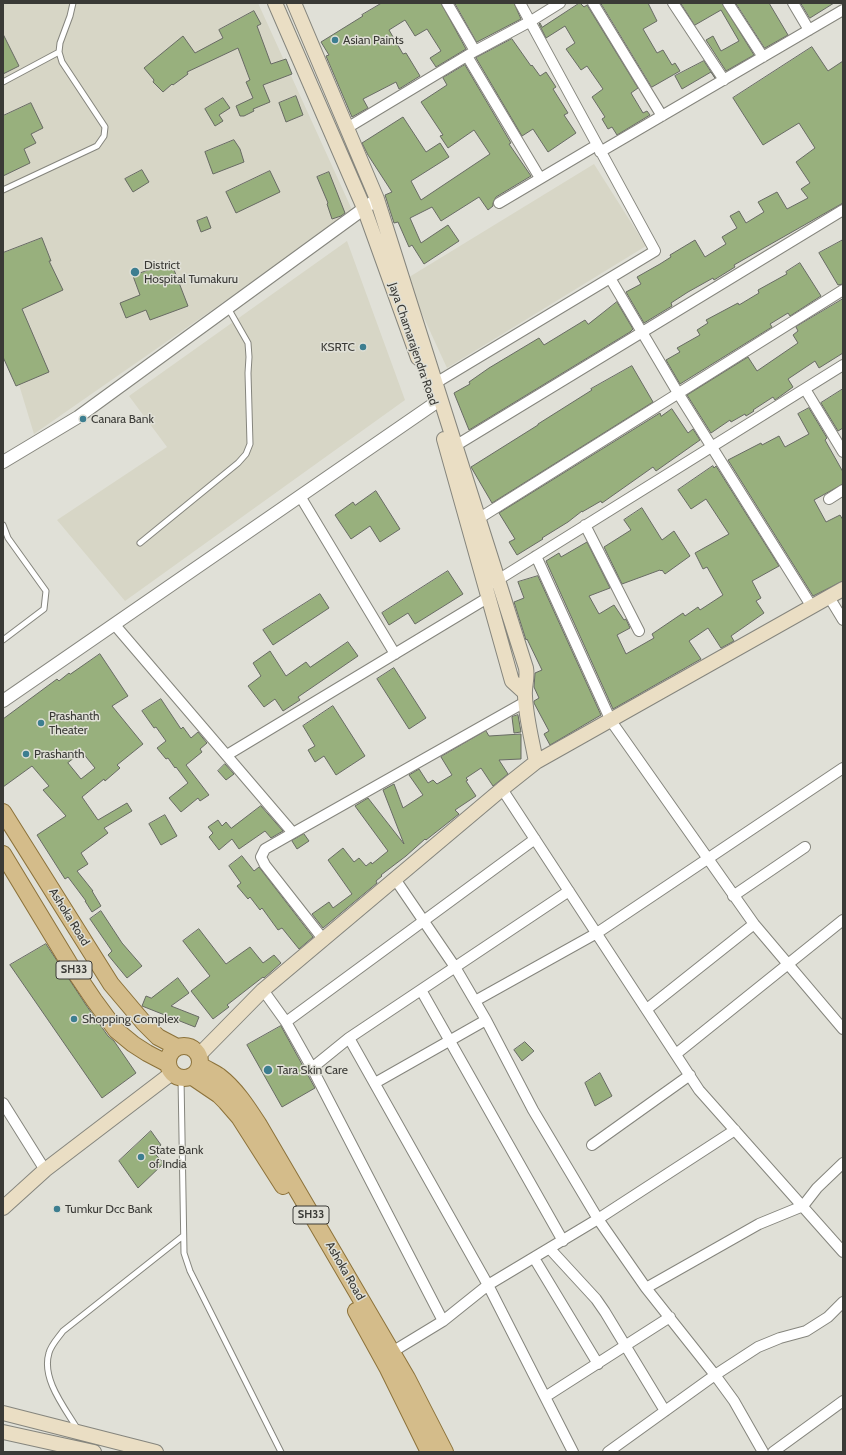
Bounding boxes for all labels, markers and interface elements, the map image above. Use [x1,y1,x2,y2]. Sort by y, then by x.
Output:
place label: Asian Paints [343,33,404,47]
marker: Asian Paints [330,35,340,45]
place label: District Hospital Tumakuru [144,258,238,286]
marker: District Hospital Tumakuru [129,266,141,278]
street label: Jaya Chamarajendra Road [385,281,441,407]
place label: KSRTC [321,340,355,354]
marker: KSRTC [358,342,368,352]
place label: Canara Bank [91,412,154,426]
marker: Canara Bank [78,414,88,424]
place label: Prashanth Theater [49,709,100,737]
marker: Prashanth Theater [36,718,46,728]
place label: Prashanth [34,747,85,761]
marker: Prashanth [21,749,31,759]
street label: Ashoka Road [46,886,92,948]
road number: SH33 [56,961,92,979]
place label: Shopping Complex [82,1012,179,1026]
marker: Shopping Complex [69,1014,79,1024]
place label: Tara Skin Care [277,1063,348,1077]
marker: Tara Skin Care [262,1064,274,1076]
place label: State Bank of India [149,1143,203,1171]
marker: State Bank of India [136,1152,146,1162]
place label: Tumkur Dcc Bank [65,1202,152,1216]
marker: Tumkur Dcc Bank [52,1204,62,1214]
road number: SH33 [293,1206,329,1224]
street label: Ashoka Road [322,1239,368,1303]

